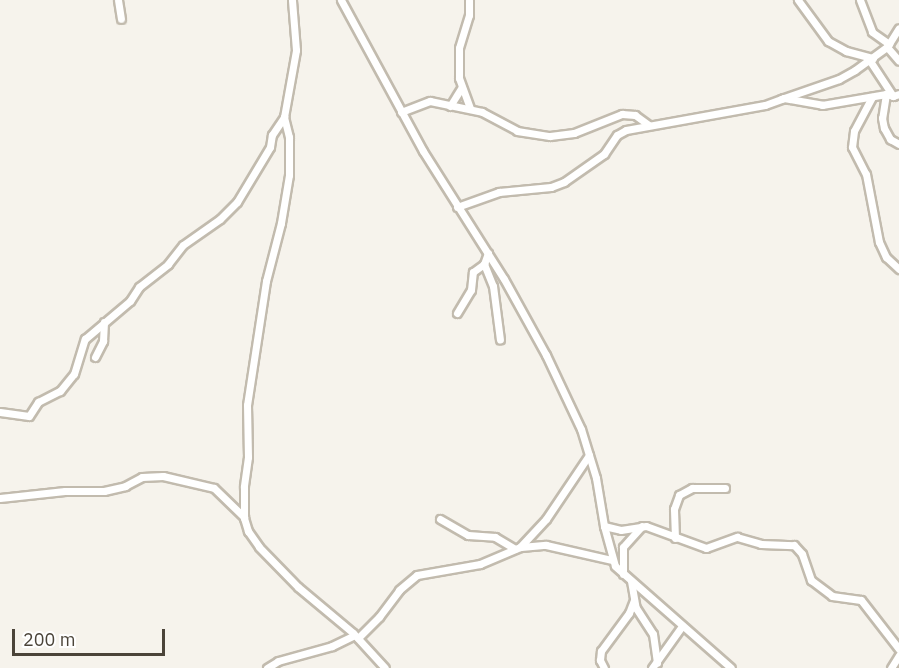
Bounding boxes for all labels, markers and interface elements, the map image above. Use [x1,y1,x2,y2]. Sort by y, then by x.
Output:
scale bar [15,617,168,655]
text: 200 m [23,628,75,651]

